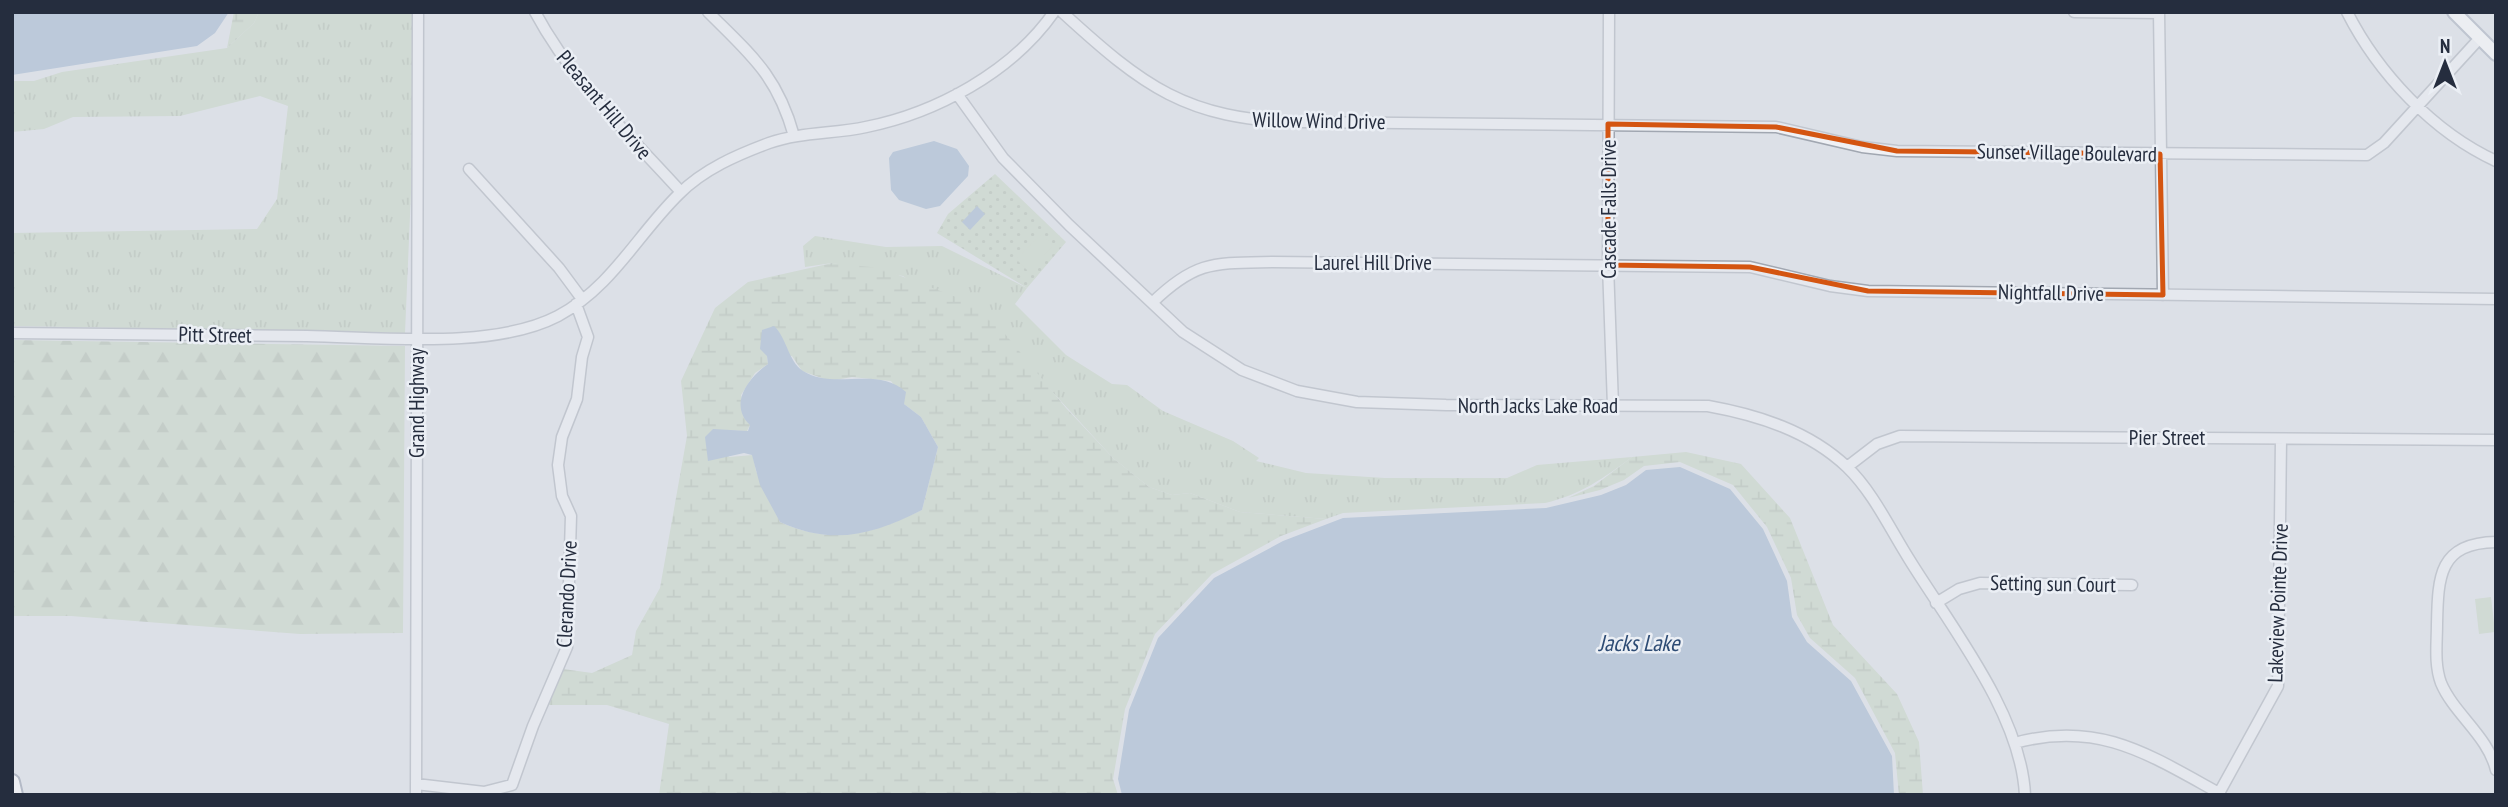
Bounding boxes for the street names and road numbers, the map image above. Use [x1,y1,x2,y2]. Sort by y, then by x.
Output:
street label: Pleasant Hill Drive [551,44,658,165]
street label: Willow Wind Drive [1252,106,1386,135]
street label: Sunset Village Boulevard [1977,137,2157,168]
street label: Cascade Falls Drive [1595,139,1622,279]
street label: Laurel Hill Drive [1314,249,1432,276]
street label: Nightfall Drive [1998,278,2104,307]
street label: Pitt Street [178,320,252,349]
street label: Grand Highway [403,348,430,458]
street label: North Jacks Lake Road [1458,392,1618,419]
street label: Pier Street [2129,424,2205,451]
street label: Lakeview Pointe Drive [2261,523,2294,683]
street label: Clerando Drive [550,540,583,648]
street label: Setting sun Court [1990,569,2116,598]

